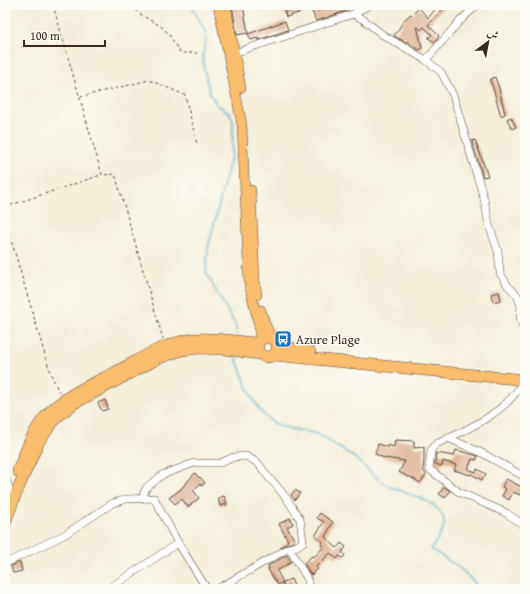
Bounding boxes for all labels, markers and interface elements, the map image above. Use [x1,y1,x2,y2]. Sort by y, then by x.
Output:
scale bar [24,22,105,48]
north arrow [468,22,508,62]
text: ش [484,24,502,43]
text: 100 m [30,27,60,44]
bus stop icon: Azure Plage [273,329,293,349]
place label: Azure Plage [296,330,360,349]

